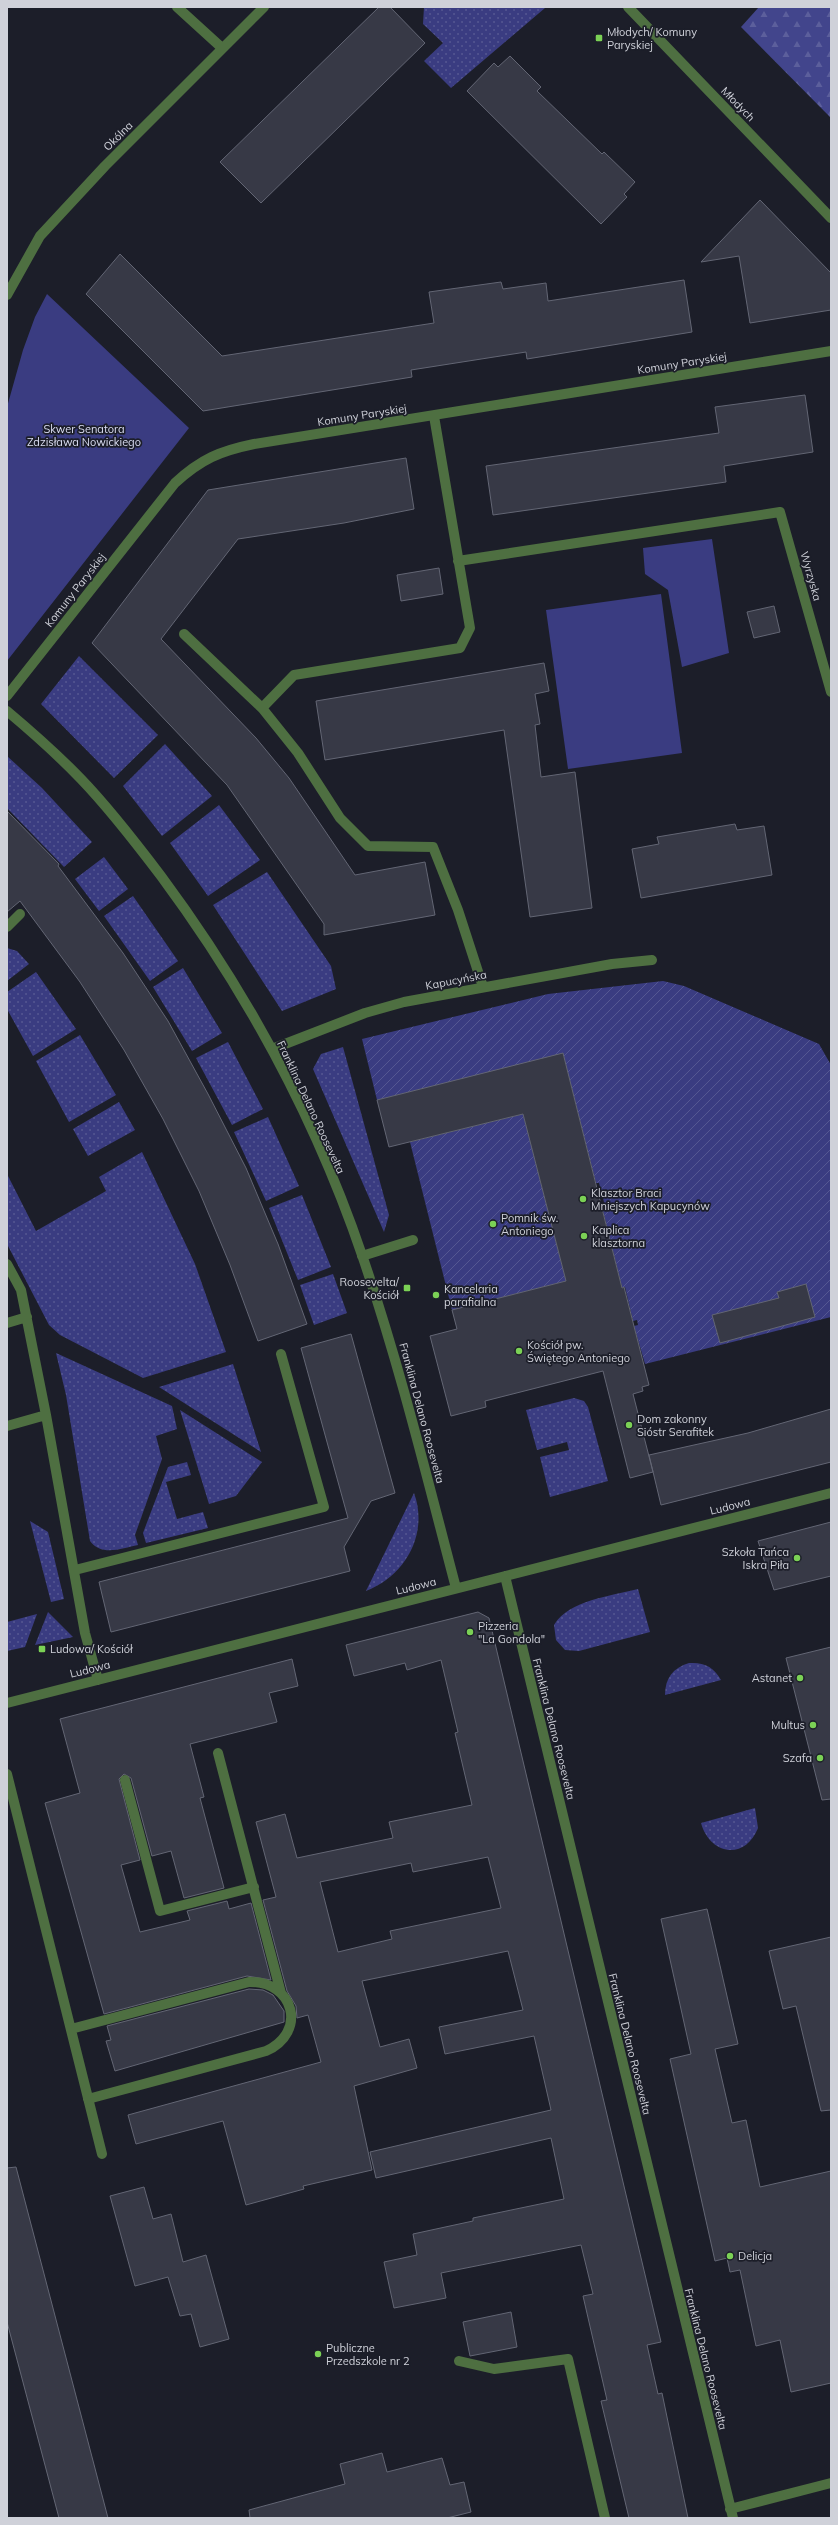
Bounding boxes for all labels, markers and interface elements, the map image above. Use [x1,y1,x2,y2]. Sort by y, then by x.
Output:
place label: Młodych/ Komuny Paryskiej [607,25,697,52]
marker: Młodych/ Komuny Paryskiej [594,33,604,43]
street label: Młodych [718,84,758,124]
street label: Okólna [100,118,136,154]
street label: Komuny Paryskiej [636,349,728,377]
street label: Komuny Paryskiej [316,401,408,429]
park label: Skwer Senatora Zdzisława Nowickiego [27,422,141,449]
street label: Komuny Paryskiej [42,550,108,630]
street label: Wyrzyska [797,550,825,602]
street label: Kapucyńska [424,967,488,993]
street label: Franklina Delano Roosevelta [274,1038,348,1176]
place label: Klasztor Braci Mniejszych Kapucynów [591,1186,710,1213]
marker: Klasztor Braci Mniejszych Kapucynów [578,1194,588,1204]
place label: Pomnik św. Antoniego [501,1211,558,1238]
marker: Pomnik św. Antoniego [488,1219,498,1229]
place label: Kaplica klasztorna [592,1223,645,1250]
marker: Kaplica klasztorna [579,1231,589,1241]
place label: Roosevelta/ Kościół [340,1275,400,1302]
place label: Kancelaria parafialna [444,1282,498,1309]
marker: Roosevelta/ Kościół [402,1283,412,1293]
marker: Kancelaria parafialna [431,1290,441,1300]
place label: Kościół pw. Świętego Antoniego [527,1338,630,1365]
street label: Franklina Delano Roosevelta [396,1341,448,1485]
marker: Kościół pw. Świętego Antoniego [514,1346,524,1356]
place label: Dom zakonny Sióstr Serafitek [637,1412,714,1439]
marker: Dom zakonny Sióstr Serafitek [624,1420,634,1430]
street label: Ludowa [708,1494,752,1518]
place label: Szkoła Tańca Iskra Piła [722,1545,789,1572]
marker: Szkoła Tańca Iskra Piła [792,1553,802,1563]
street label: Ludowa [394,1574,438,1598]
place label: Pizzeria "La Gondola" [478,1619,545,1646]
marker: Pizzeria "La Gondola" [465,1627,475,1637]
place label: Ludowa/ Kościół [50,1642,133,1656]
marker: Ludowa/ Kościół [37,1644,47,1654]
street label: Ludowa [68,1657,112,1681]
street label: Franklina Delano Roosevelta [530,1657,578,1801]
place label: Astanet [752,1671,792,1685]
marker: Astanet [795,1673,805,1683]
place label: Multus [771,1718,805,1732]
marker: Multus [808,1720,818,1730]
place label: Szafa [783,1751,812,1765]
marker: Szafa [815,1753,825,1763]
street label: Franklina Delano Roosevelta [606,1972,654,2116]
place label: Delicja [738,2249,772,2263]
marker: Delicja [725,2251,735,2261]
street label: Franklina Delano Roosevelta [682,2287,730,2431]
place label: Publiczne Przedszkole nr 2 [326,2341,410,2368]
marker: Publiczne Przedszkole nr 2 [313,2349,323,2359]

